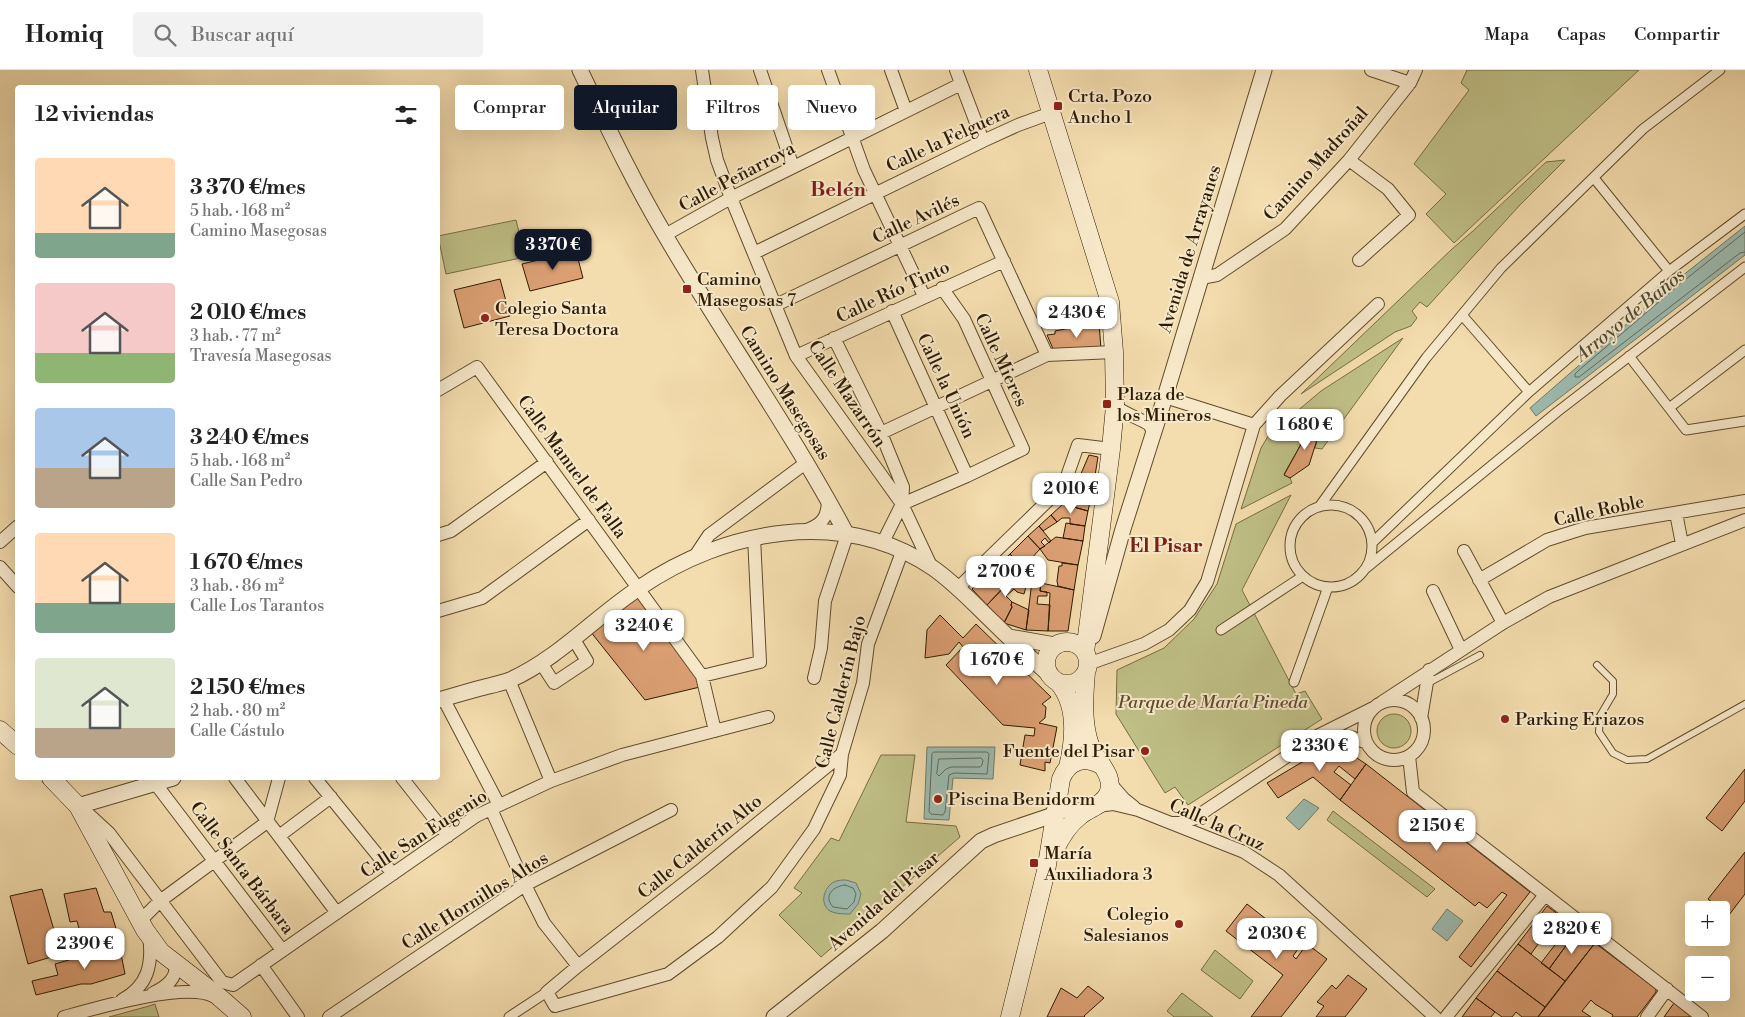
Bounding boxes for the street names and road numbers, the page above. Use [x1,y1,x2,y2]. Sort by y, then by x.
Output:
street label: Calle la Felguera [883,100,1014,178]
street label: Camino Madroñal [1259,102,1374,226]
street label: Calle Peñarroya [675,136,800,217]
street label: Avenida de Arrayanes [1153,162,1227,337]
street label: Calle Avilés [869,189,963,249]
street label: Calle Río Tinto [833,256,953,328]
street label: Calle Mieres [969,310,1033,410]
street label: Camino Masegosas [734,322,836,465]
street label: Calle la Unión [912,330,981,443]
street label: Calle Mazarrón [803,336,891,452]
street label: Calle Manuel de Falla [512,391,632,544]
street label: Calle Roble [1552,490,1646,532]
street label: Calle Calderín Bajo [811,613,871,771]
street label: Calle San Eugenio [356,784,492,884]
street label: Calle Calderín Alto [633,790,767,904]
street label: Calle la Cruz [1165,794,1269,856]
street label: Calle Santa Bárbara [185,797,300,940]
street label: Avenida del Pisar [823,846,945,956]
street label: Calle Hornillos Altos [398,847,553,955]

